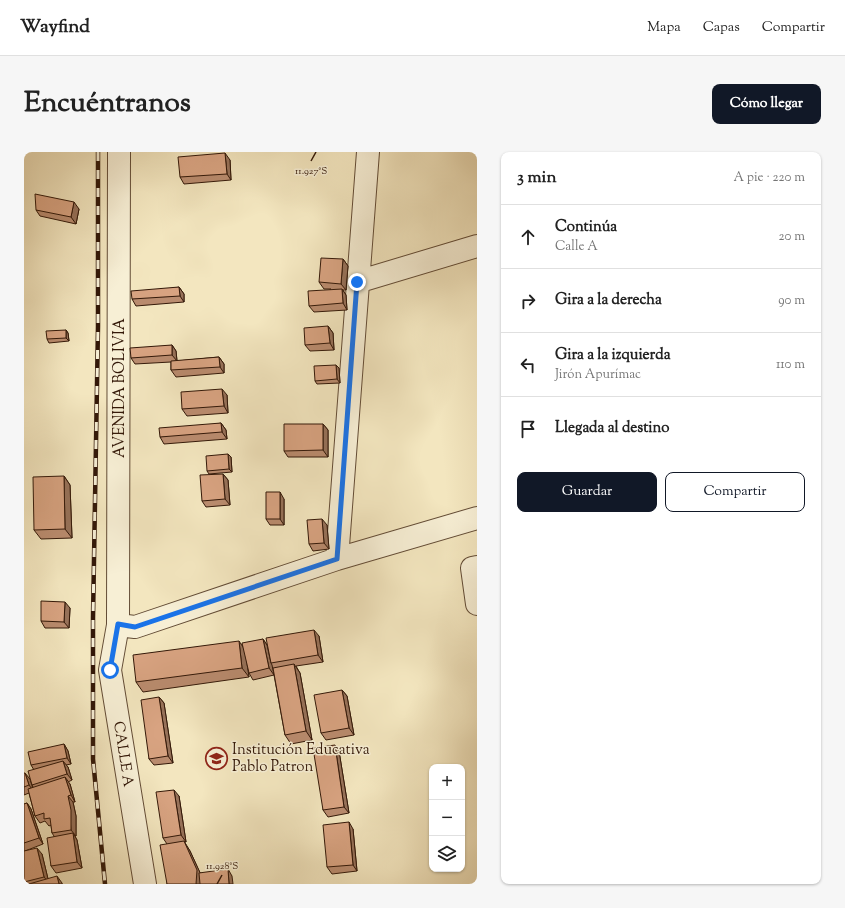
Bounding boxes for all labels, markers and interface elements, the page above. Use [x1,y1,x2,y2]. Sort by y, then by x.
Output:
text: Wayfind [20,14,90,41]
text: Mapa [647,18,681,38]
text: Capas [703,18,740,38]
text: Compartir [762,18,825,38]
text: Encuéntranos [24,84,191,124]
button: Cómo llegar [712,84,821,124]
text: 11.927°S [295,164,327,179]
text: 3 min [517,166,556,190]
text: A pie · 220 m [733,169,805,187]
text: Continúa [555,217,617,238]
icon: ahead [517,226,539,248]
text: 20 m [779,228,805,246]
text: Calle A [555,238,598,256]
route end [348,273,366,291]
icon: right [517,290,539,312]
text: Gira a la derecha [555,290,662,311]
text: 90 m [778,292,805,310]
street label: AVENIDA BOLIVIA [110,318,131,458]
text: Gira a la izquierda [555,345,671,366]
icon: left [517,354,539,376]
text: 110 m [776,356,805,374]
text: Jirón Apurímac [555,366,641,384]
icon: arrive [517,418,539,440]
text: Llegada al destino [555,418,670,439]
button: Guardar [517,472,657,512]
button: Compartir [665,472,805,512]
route start [101,661,119,679]
street label: CALLE A [107,720,138,789]
place label: Institución Educativa Pablo Patron [232,740,370,778]
school or university icon: Institución Educativa Pablo Patron [204,745,230,771]
map controls [429,764,465,872]
button: + [429,764,465,800]
button: − [429,800,465,836]
button: layers [429,836,465,872]
text: 11.928°S [206,859,238,874]

